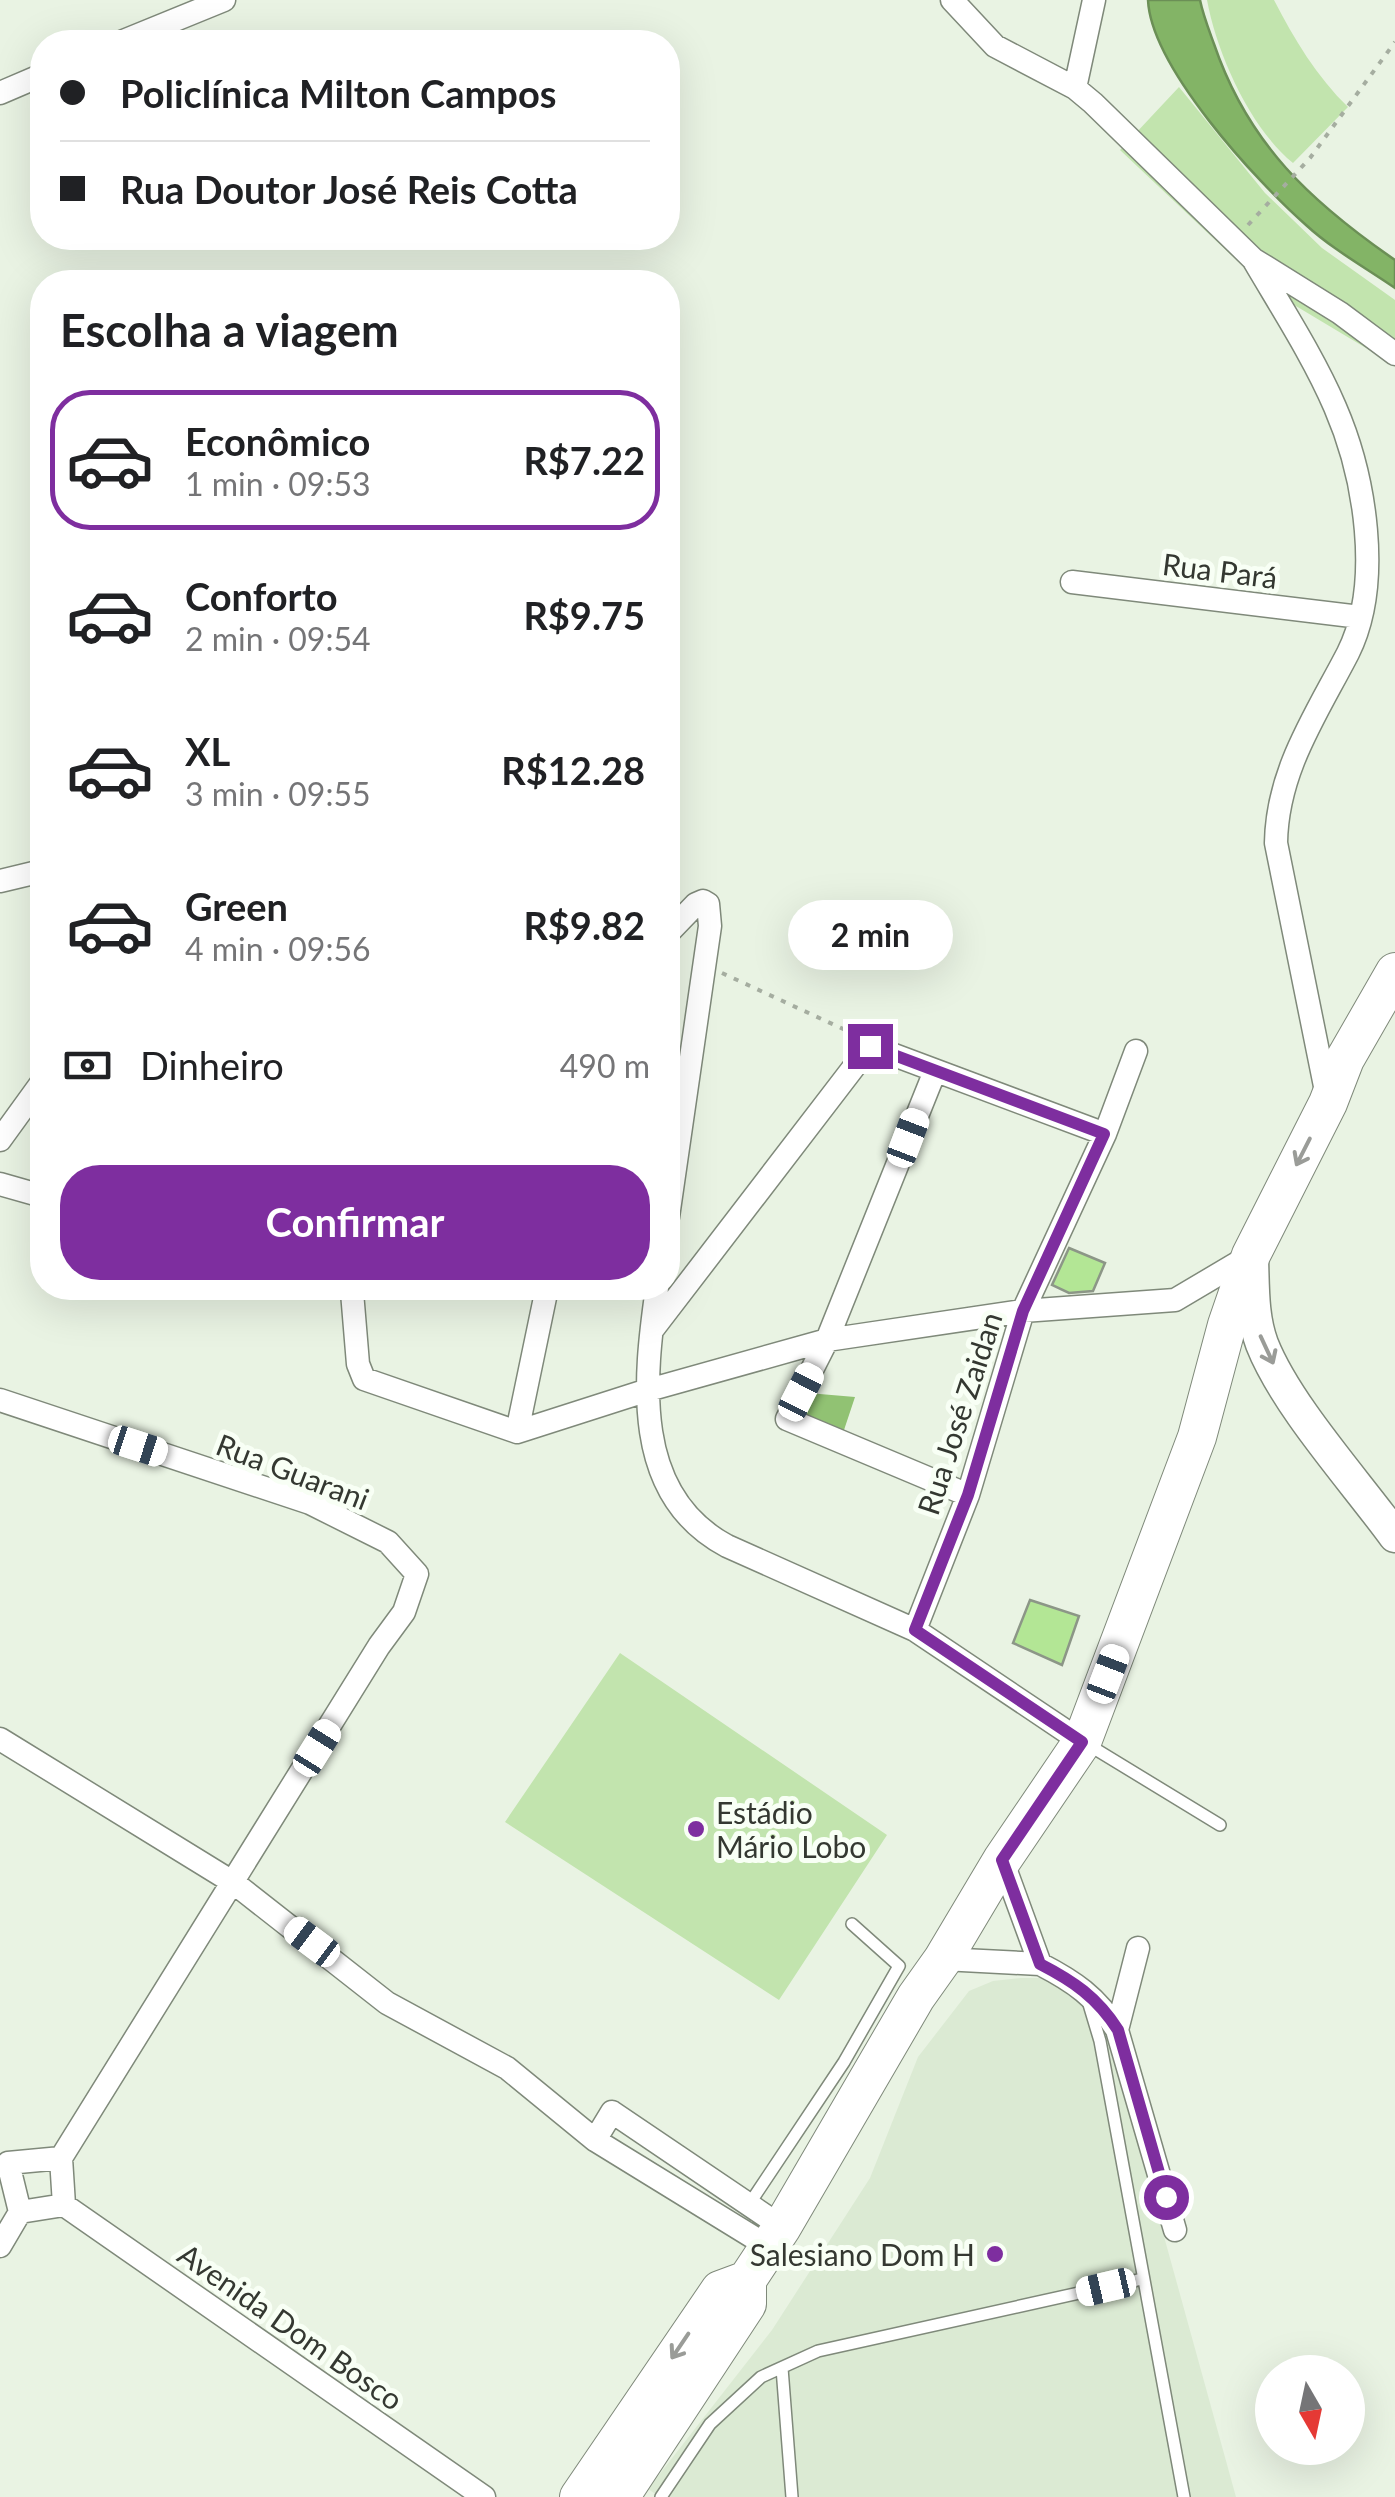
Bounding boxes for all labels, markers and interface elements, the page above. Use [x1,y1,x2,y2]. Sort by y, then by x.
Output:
text: Policlínica Milton Campos [120,70,557,116]
text: Rua Doutor José Reis Cotta [120,166,578,212]
text: Escolha a viagem [60,303,399,357]
icon: car [65,415,155,505]
text: Econômico [185,418,370,464]
text: R$7.22 [523,437,645,483]
text: 1 min · 09:53 [185,464,371,503]
street label: Rua Pará [1160,545,1280,595]
icon: car [65,570,155,660]
text: Conforto [185,573,338,619]
text: R$9.75 [523,592,645,638]
text: 2 min · 09:54 [185,619,371,658]
icon: car [65,725,155,815]
text: XL [185,728,230,774]
text: R$12.28 [501,747,645,793]
text: 3 min · 09:55 [185,774,371,813]
icon: car [65,880,155,970]
text: Green [185,883,288,929]
callout: 2 min [788,901,952,971]
text: R$9.82 [523,902,645,948]
text: 2 min [831,915,910,954]
text: 4 min · 09:56 [185,929,371,968]
route end [848,1024,893,1069]
icon: cash [60,1038,115,1093]
text: Dinheiro [140,1042,284,1088]
text: 490 m [560,1046,650,1085]
car [883,1105,933,1171]
one-way arrow [1293,1137,1312,1167]
button: Confirmar [60,1165,650,1280]
street label: Rua José Zaidan [909,1307,1009,1519]
one-way arrow [1259,1334,1277,1365]
car [774,1358,828,1426]
car [105,1422,171,1470]
street label: Rua Guarani [212,1425,374,1517]
car [1083,1641,1133,1707]
car [288,1715,346,1781]
place label: Estádio Mário Lobo [716,1794,866,1864]
marker: Estádio Mário Lobo [685,1818,707,1840]
car [279,1912,345,1972]
route start [1144,2175,1189,2220]
street label: Avenida Dom Bosco [172,2235,410,2417]
place label: Salesiano Dom H [750,2236,975,2272]
marker: Salesiano Dom H [984,2243,1006,2265]
car [1073,2266,1139,2308]
one-way arrow [670,2332,691,2360]
north arrow [1255,2355,1365,2465]
map controls [1255,2355,1365,2465]

